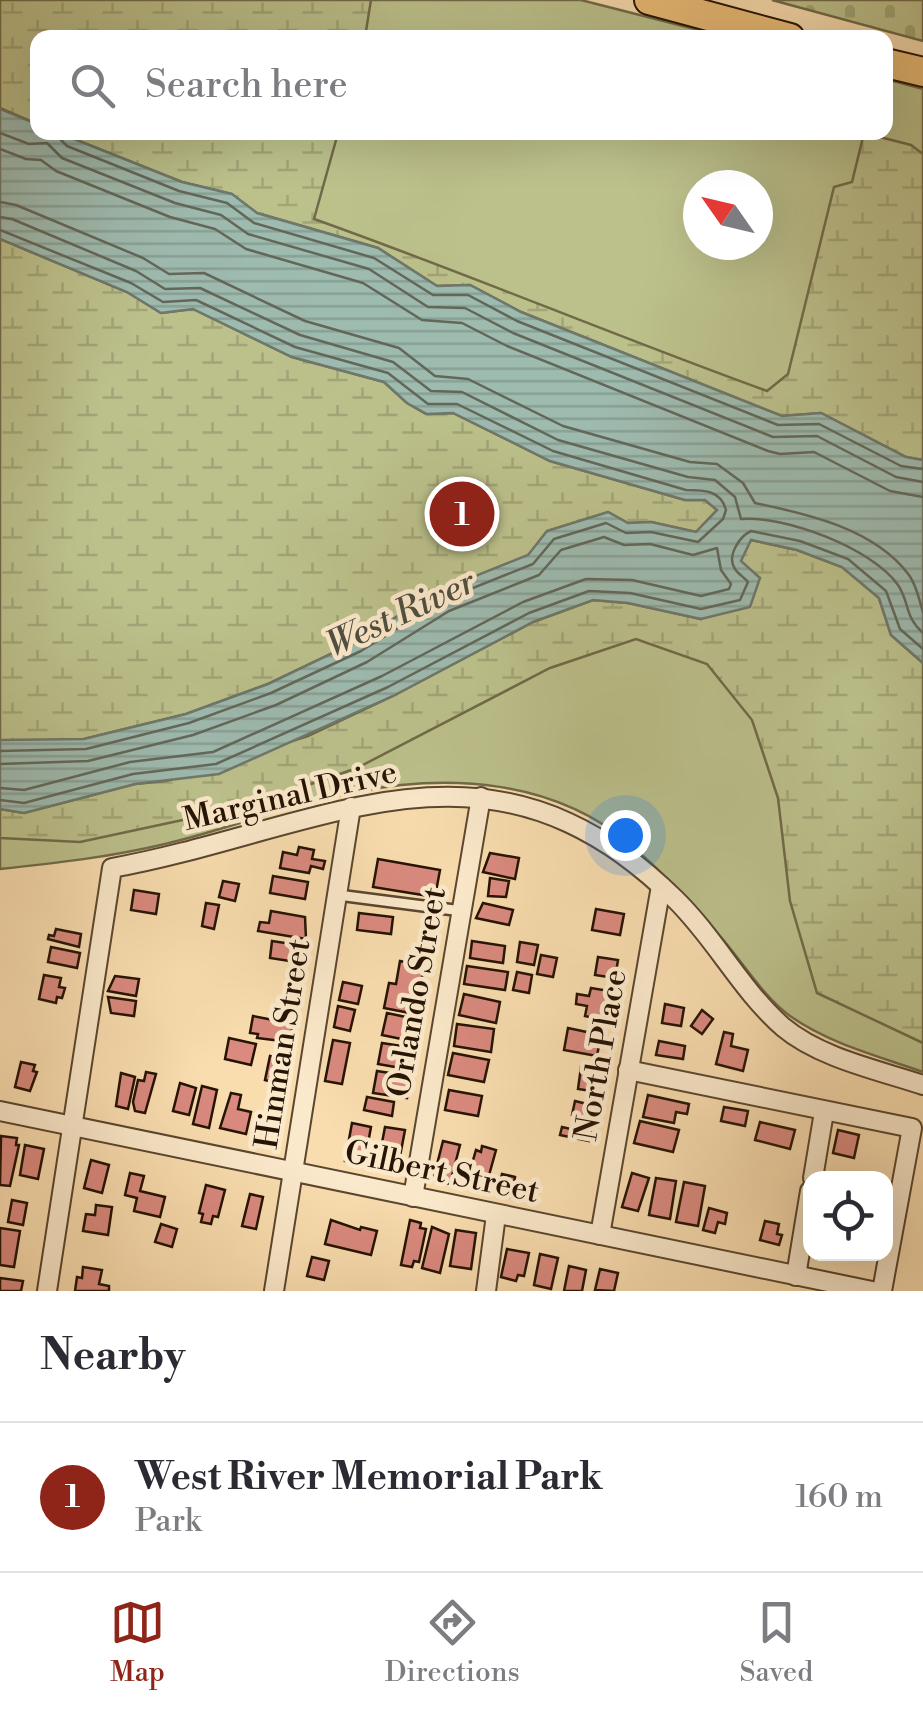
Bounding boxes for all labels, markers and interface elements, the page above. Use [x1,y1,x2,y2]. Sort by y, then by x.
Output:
search box [30,30,893,140]
icon: search [65,58,120,113]
text: Search here [145,62,348,109]
north arrow [683,170,773,260]
pin: 1 [430,476,494,552]
water label: West River [320,560,483,667]
street label: Marginal Drive [179,752,401,840]
your location [600,810,651,861]
street label: Orlando Street [379,884,455,1100]
street label: Hinman Street [247,936,319,1152]
street label: North Place [566,966,636,1144]
street label: Gilbert Street [341,1132,543,1212]
map controls [803,1171,893,1261]
button: locate [803,1171,893,1261]
text: Nearby [40,1330,185,1383]
text: West River Memorial Park [135,1454,603,1501]
text: 1 [65,1477,80,1517]
text: 160 m [795,1477,883,1517]
text: Park [135,1501,202,1541]
tab: Map [110,1595,165,1690]
tab: Directions [385,1595,520,1690]
tab: Saved [740,1595,813,1690]

